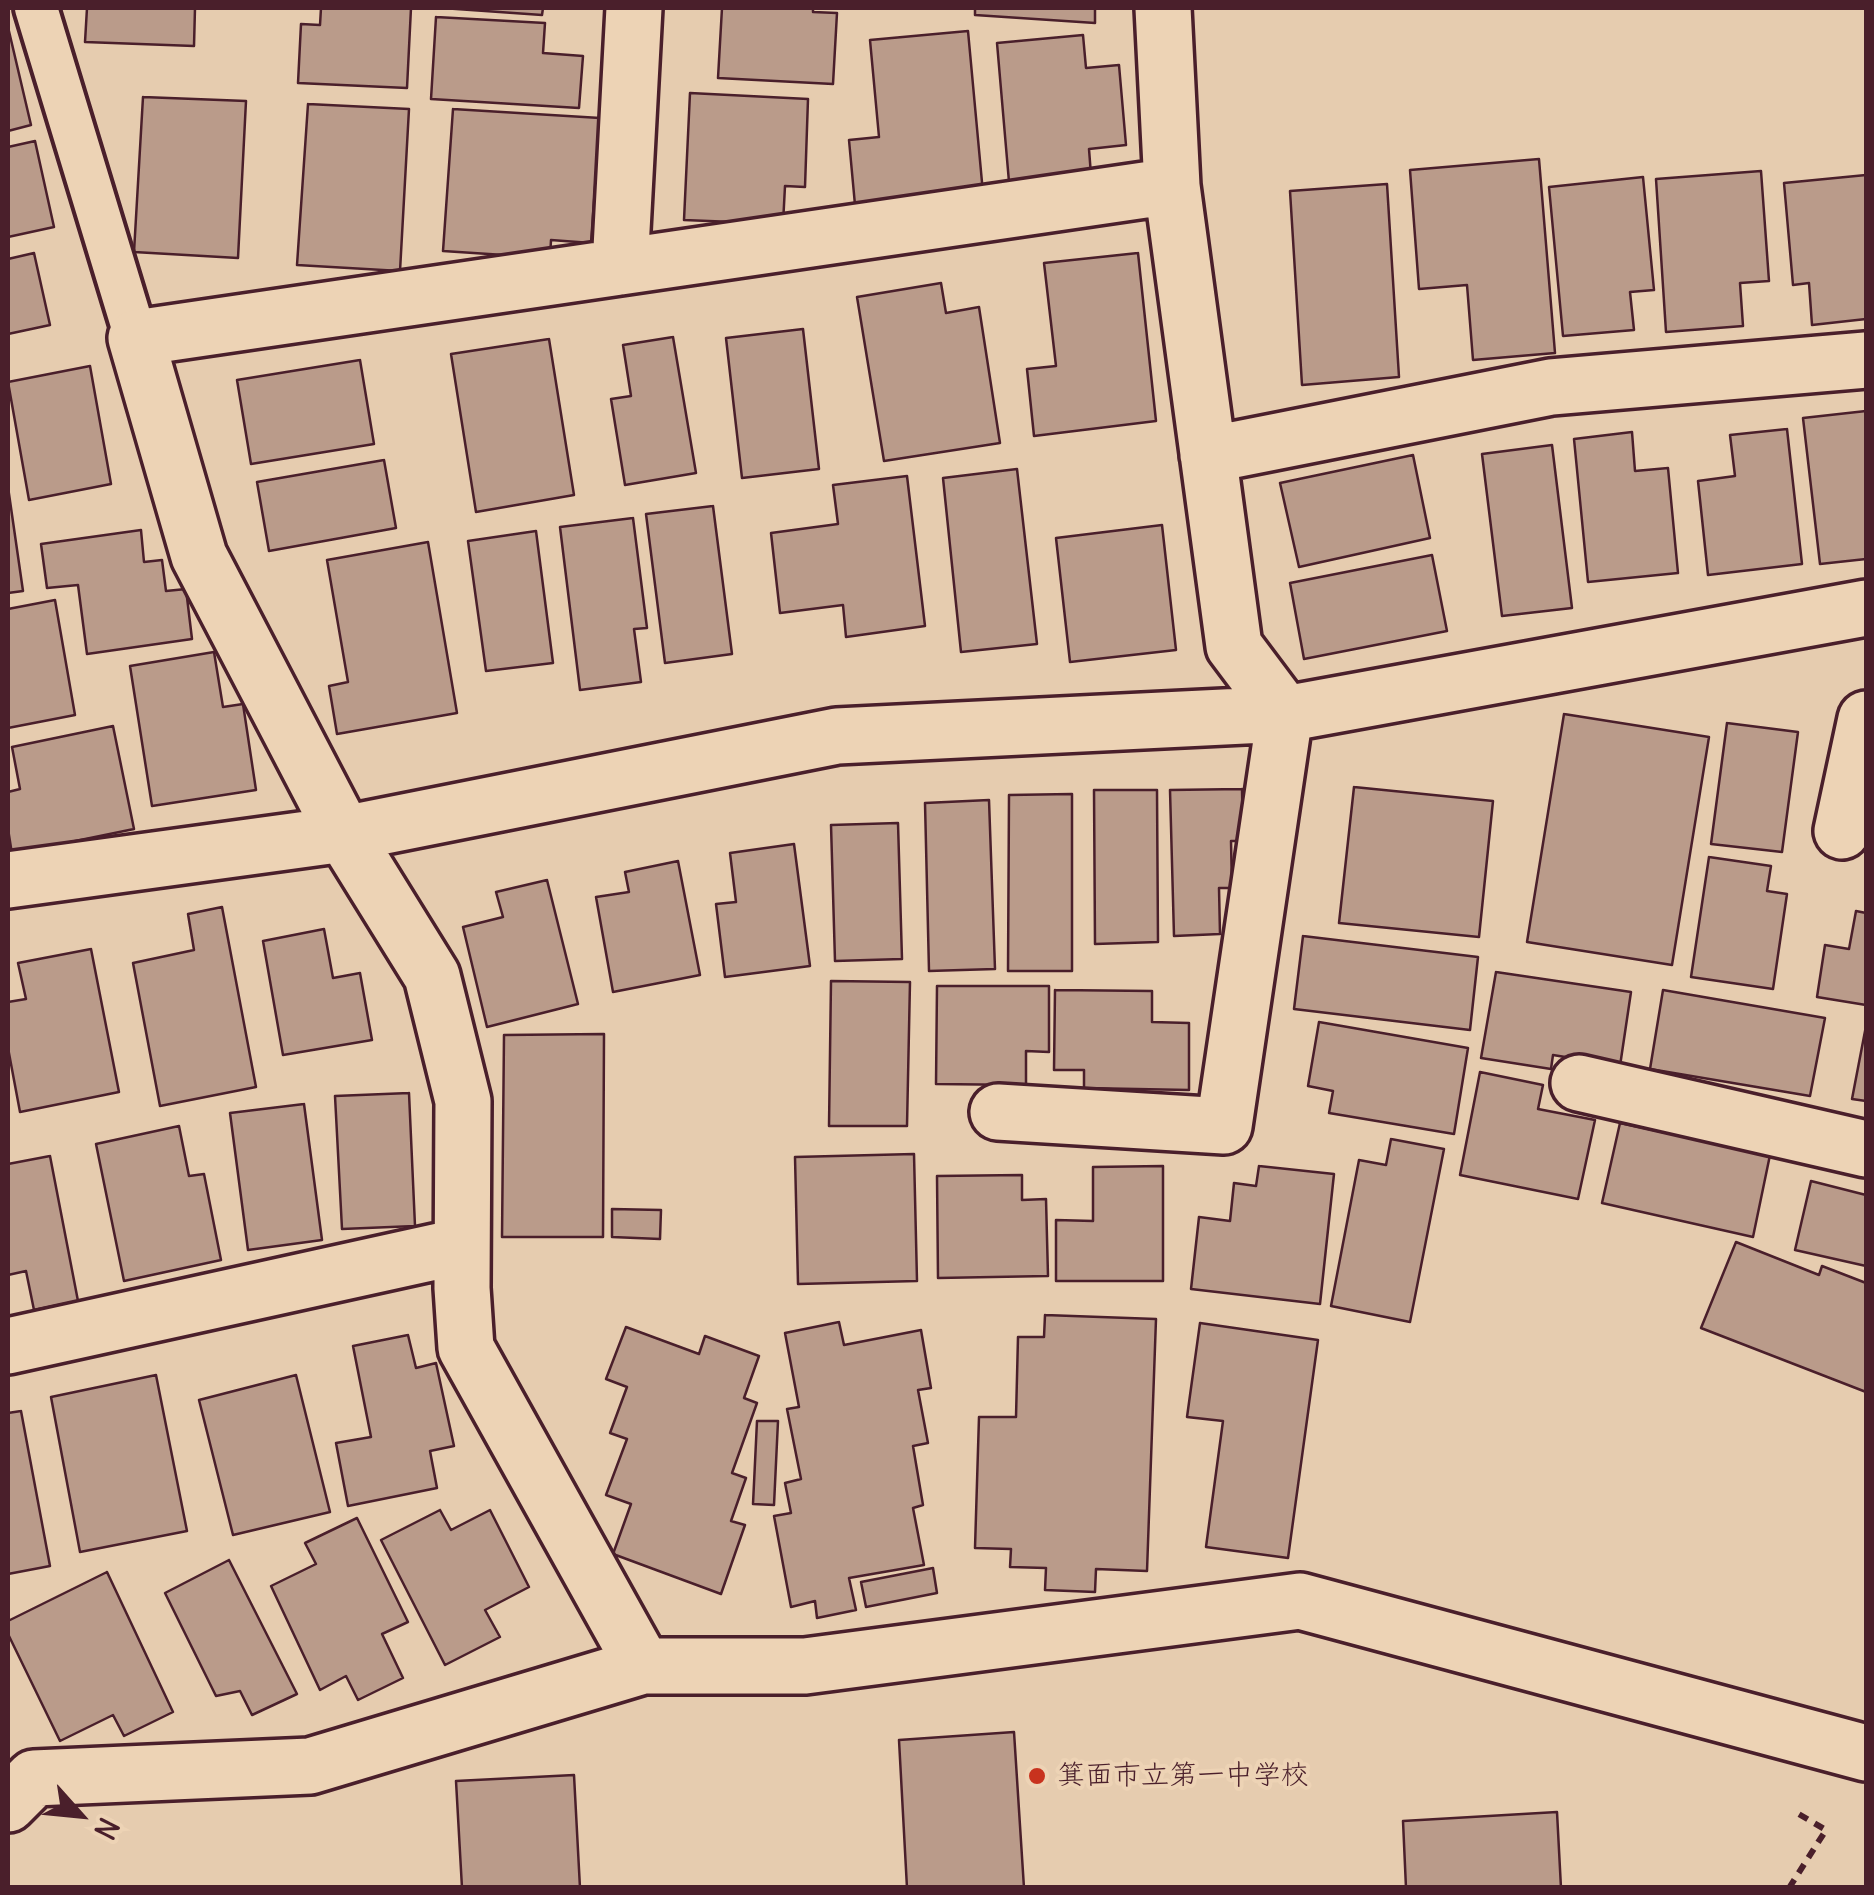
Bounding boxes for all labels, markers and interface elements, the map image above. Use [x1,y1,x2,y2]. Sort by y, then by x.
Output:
place label: 箕面市立第一中学校 [1057,1759,1309,1793]
north arrow [30,1765,130,1865]
marker: 箕面市立第一中学校 [1026,1765,1048,1787]
text: N [86,1812,127,1845]

